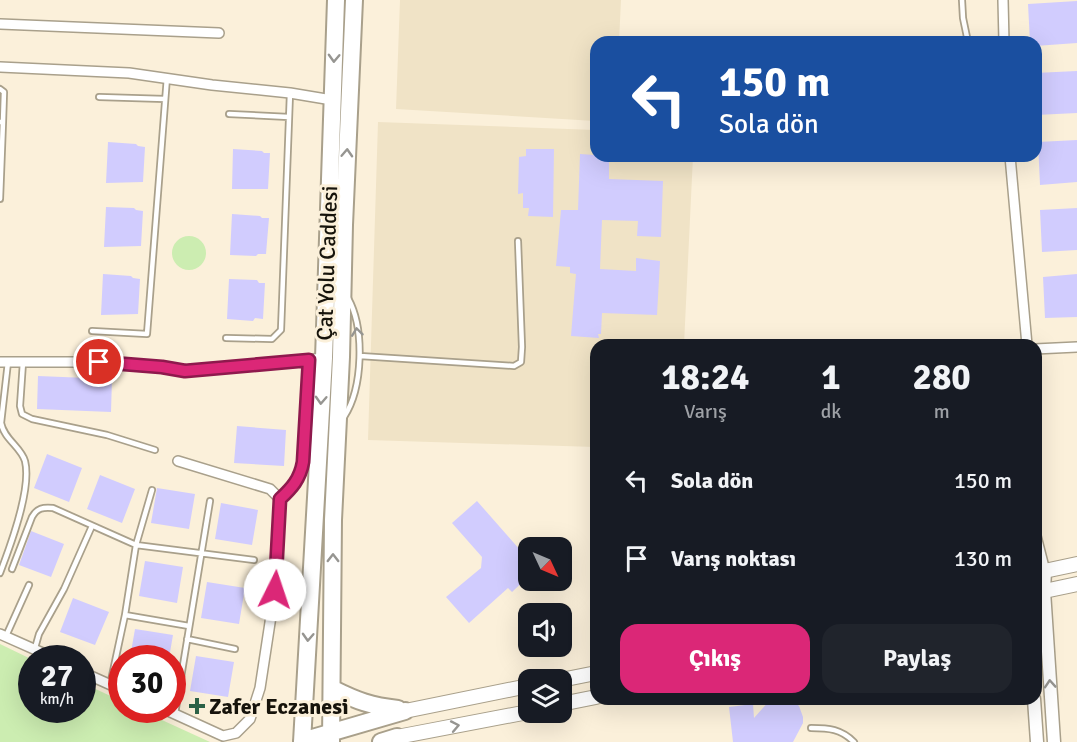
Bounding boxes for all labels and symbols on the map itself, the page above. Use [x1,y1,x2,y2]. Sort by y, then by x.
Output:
one-way arrow [327,54,340,63]
one-way arrow [341,148,354,157]
street label: Çat Yolu Caddesi [311,185,343,341]
one-way arrow [351,327,363,336]
pin [73,336,124,387]
one-way arrow [315,396,328,405]
north arrow [518,537,572,591]
one-way arrow [327,553,339,562]
position arrow [243,558,307,622]
one-way arrow [301,632,314,641]
speed limit sign: 30 [108,645,186,723]
one-way arrow [1044,679,1057,688]
place label: Zafer Eczanesi [209,693,349,720]
marker: Zafer Eczanesi [190,699,204,713]
one-way arrow [449,720,459,733]

